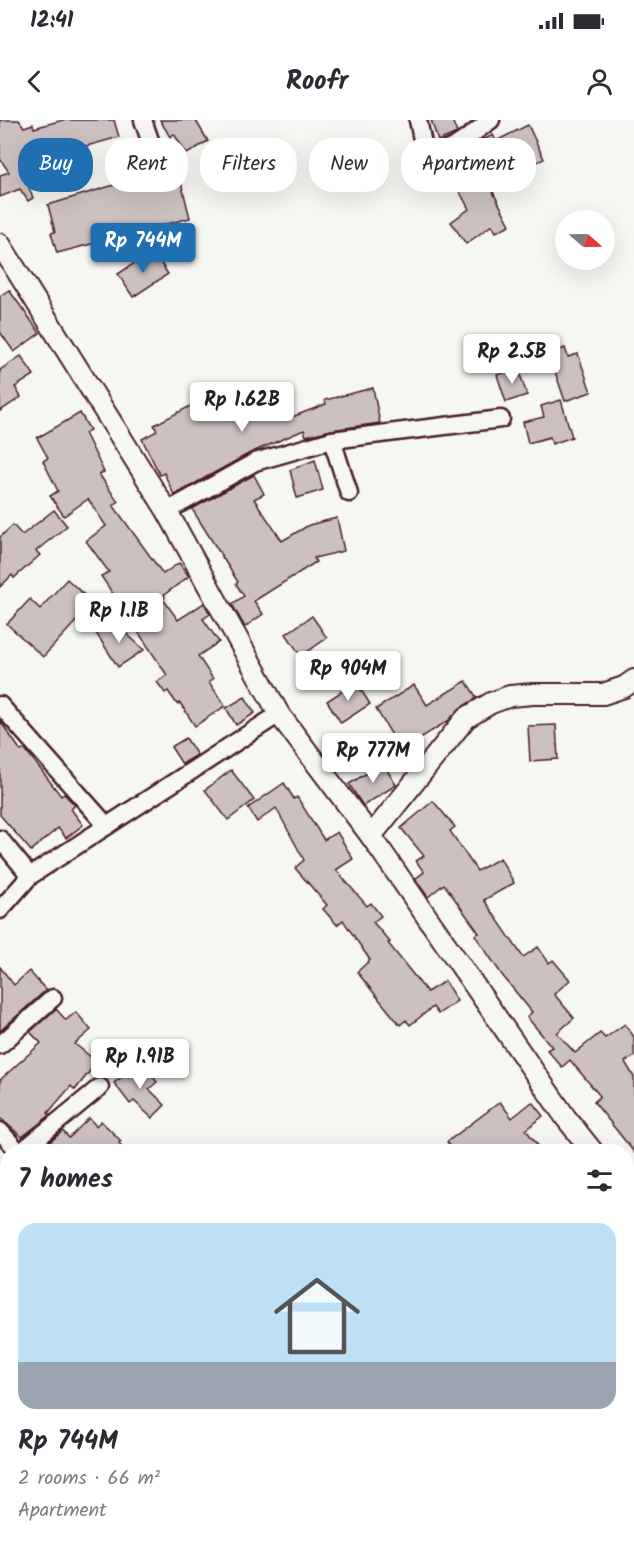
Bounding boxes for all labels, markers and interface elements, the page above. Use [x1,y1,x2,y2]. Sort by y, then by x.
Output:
text: 12:41 [30,4,74,39]
text: Roofr [286,60,348,103]
icon: back [18,65,51,98]
icon: person [583,65,616,98]
chip: Buy [18,138,93,192]
chip: Rent [105,138,188,192]
chip: Filters [200,138,297,192]
chip: New [309,138,389,192]
chip: Apartment [401,138,536,192]
north arrow [555,210,615,270]
map controls [555,210,615,270]
pin: Rp 744M [88,223,198,274]
text: Rp 744M [105,226,181,258]
pin: Rp 2.5B [457,334,567,385]
text: Rp 2.5B [477,337,547,369]
pin: Rp 1.62B [180,382,304,433]
text: Rp 1.62B [204,385,280,417]
pin: Rp 1.1B [64,593,174,644]
text: Rp 1.1B [89,596,149,628]
pin: Rp 904M [293,651,403,702]
text: Rp 904M [310,654,386,686]
pin: Rp 777M [318,733,428,784]
text: Rp 777M [336,736,410,768]
pin: Rp 1.91B [78,1039,202,1090]
text: Rp 1.91B [105,1042,175,1074]
text: 7 homes [18,1159,113,1201]
icon: filters [583,1164,616,1197]
icon: home [263,1262,371,1370]
text: Rp 744M [18,1421,118,1463]
text: 2 rooms · 66 m² [18,1463,160,1495]
text: Apartment [18,1495,107,1527]

